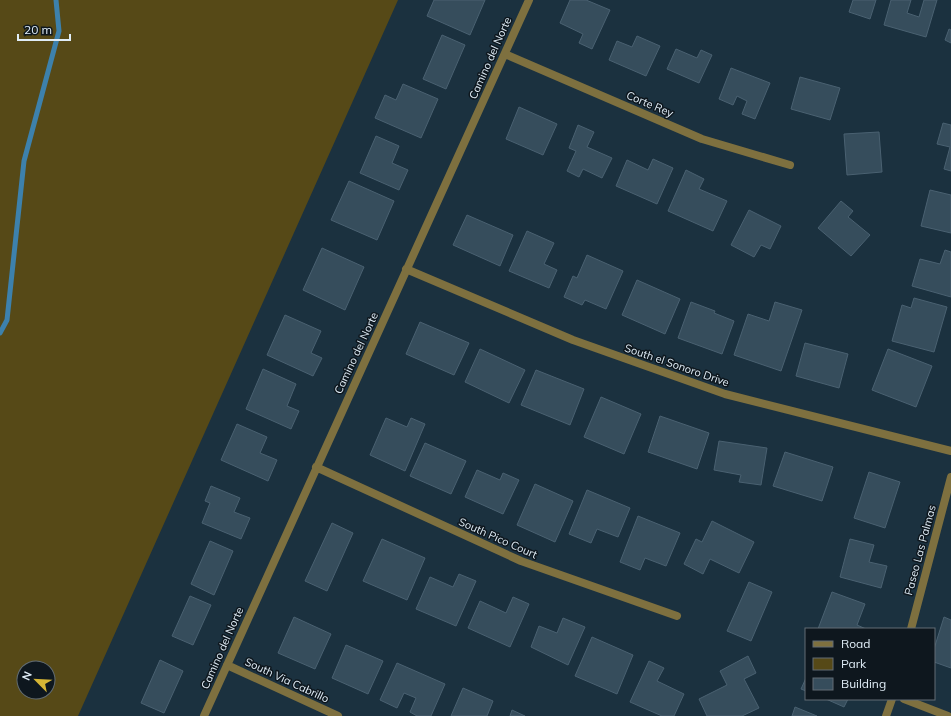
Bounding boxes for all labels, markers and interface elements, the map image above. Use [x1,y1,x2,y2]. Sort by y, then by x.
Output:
street label: Camino del Norte [466,15,514,101]
scale bar [18,16,70,42]
text: 20 m [24,22,52,37]
street label: Corte Rey [624,88,676,120]
street label: Camino del Norte [331,310,381,396]
street label: South el Sonoro Drive [623,341,731,389]
street label: Paseo Las Palmas [901,503,939,597]
street label: South Pico Court [456,514,540,562]
street label: Camino del Norte [198,605,246,691]
legend [805,628,935,700]
text: Road [841,636,870,651]
street label: South Via Cabrillo [243,654,331,706]
text: Park [841,656,867,671]
north arrow [16,660,56,700]
text: N [19,669,35,683]
text: Building [841,676,886,691]

